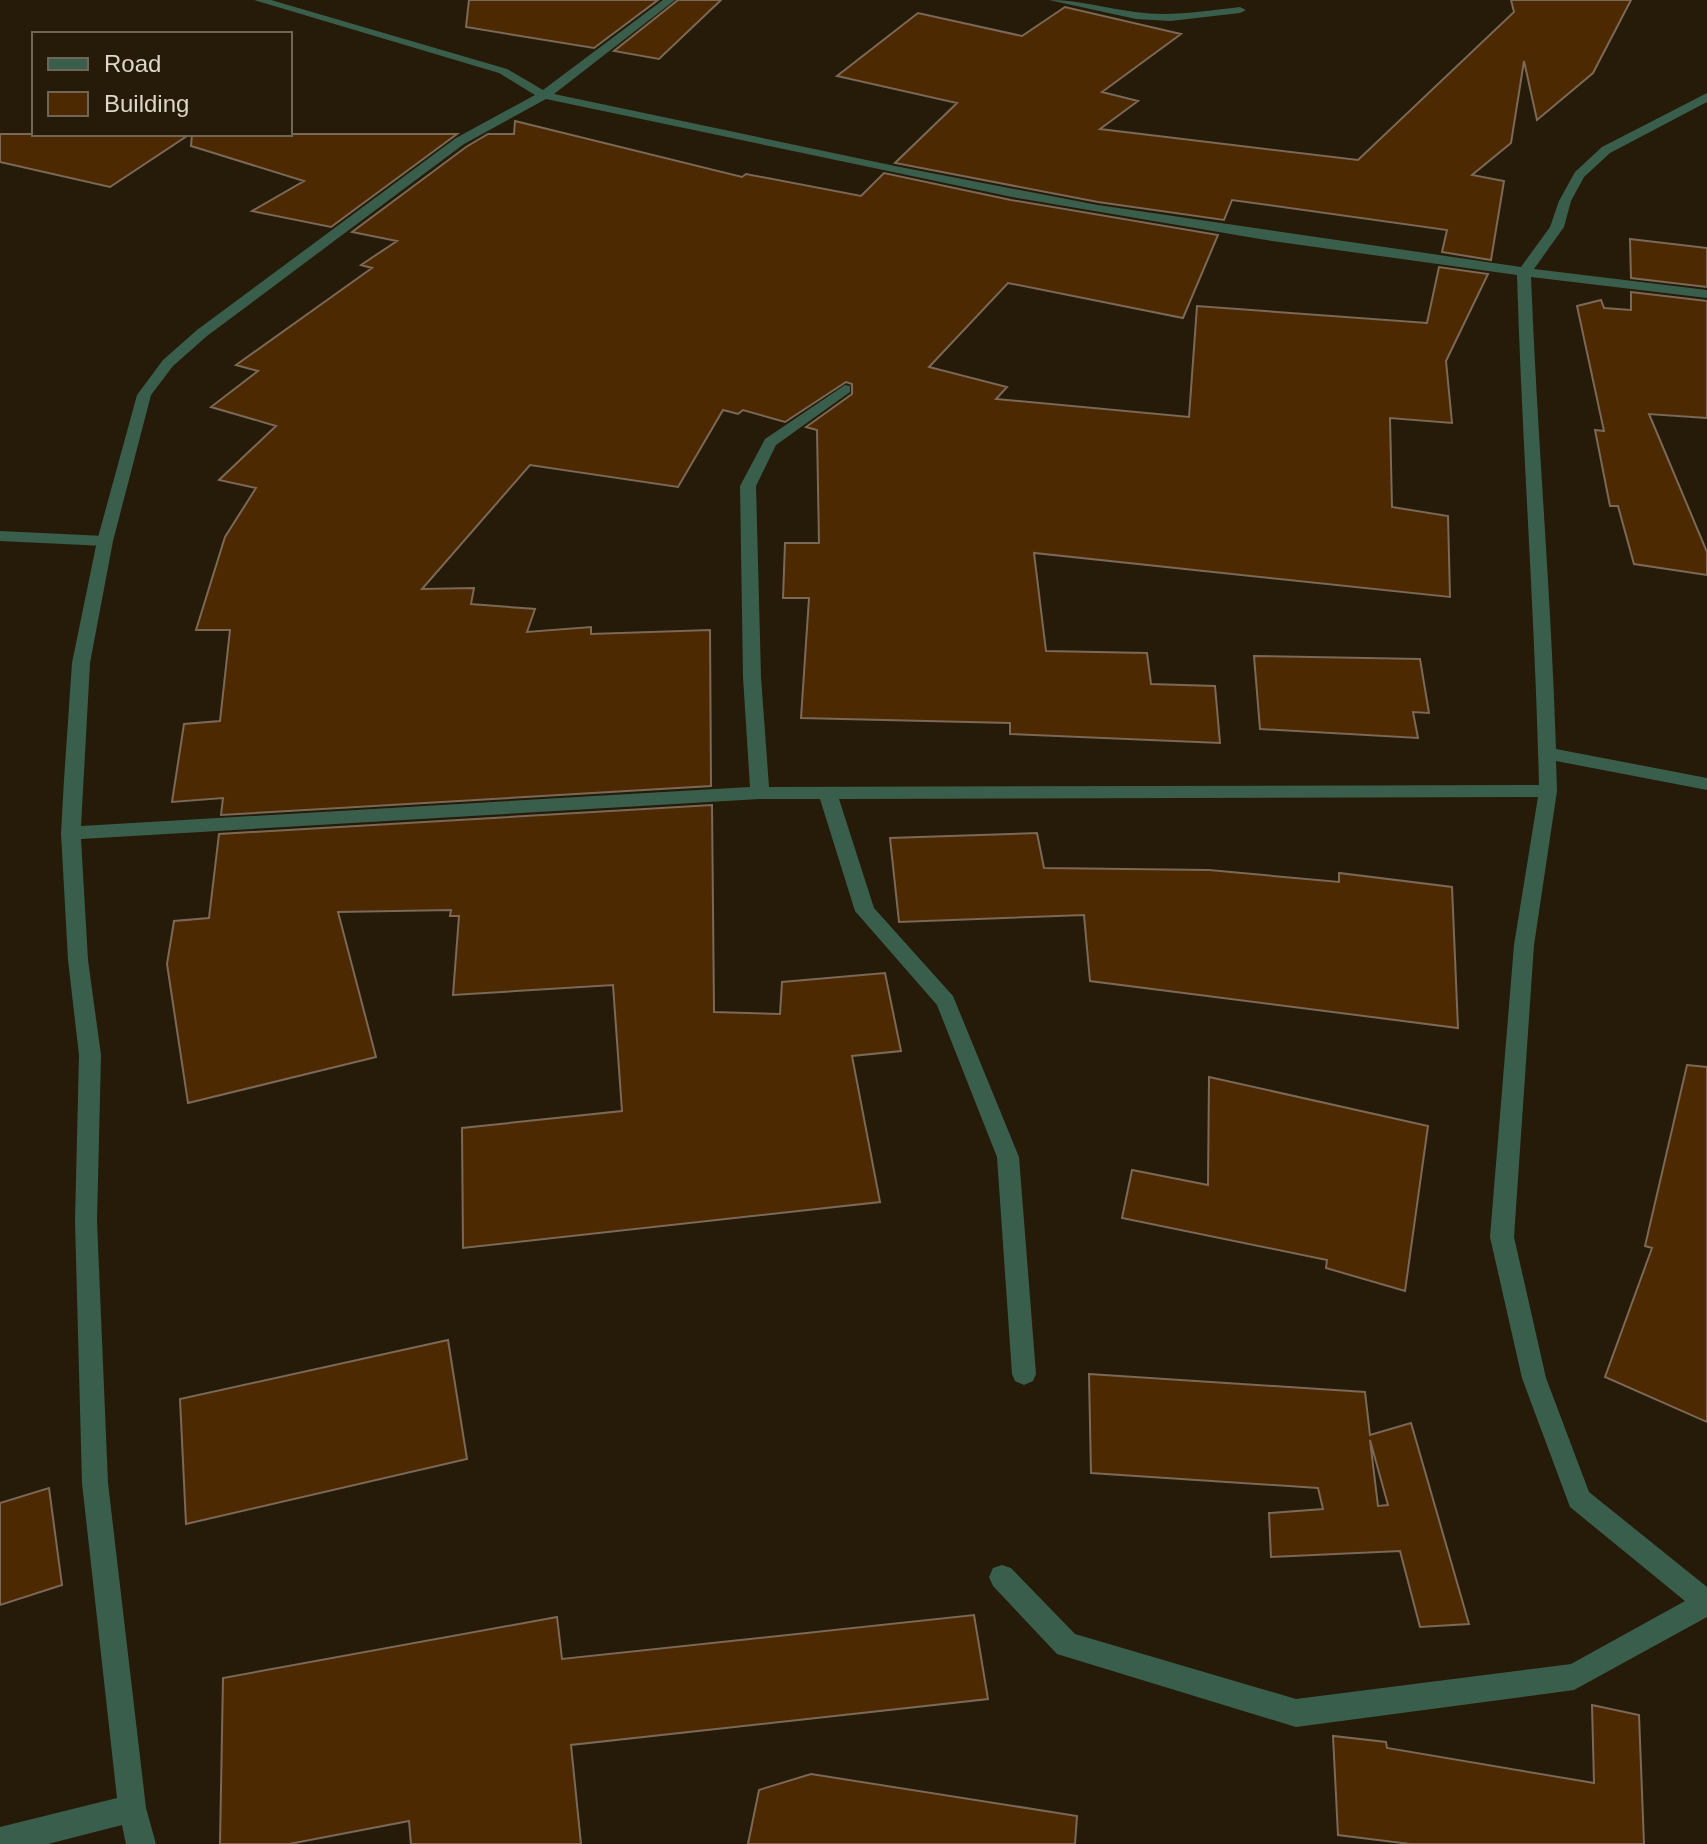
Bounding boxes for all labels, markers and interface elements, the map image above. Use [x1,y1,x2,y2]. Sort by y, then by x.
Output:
legend [32,32,292,136]
text: Road [104,50,161,77]
text: Building [104,90,189,117]

